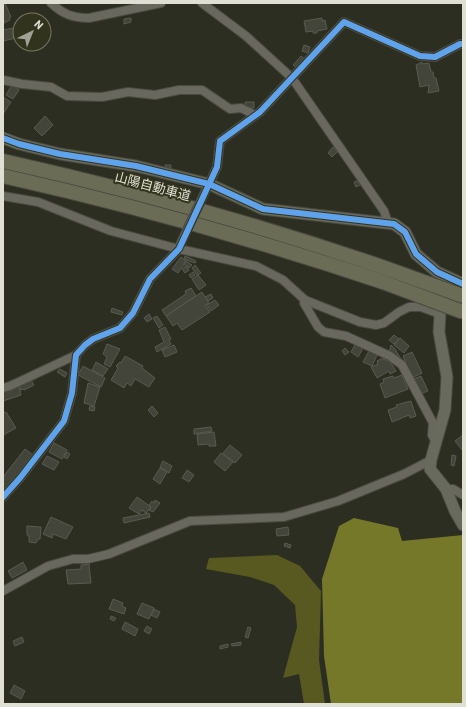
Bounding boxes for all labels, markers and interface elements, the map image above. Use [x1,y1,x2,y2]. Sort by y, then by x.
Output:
north arrow [12,12,52,52]
text: N [32,17,46,32]
street label: 山陽自動車道 [113,168,193,204]

